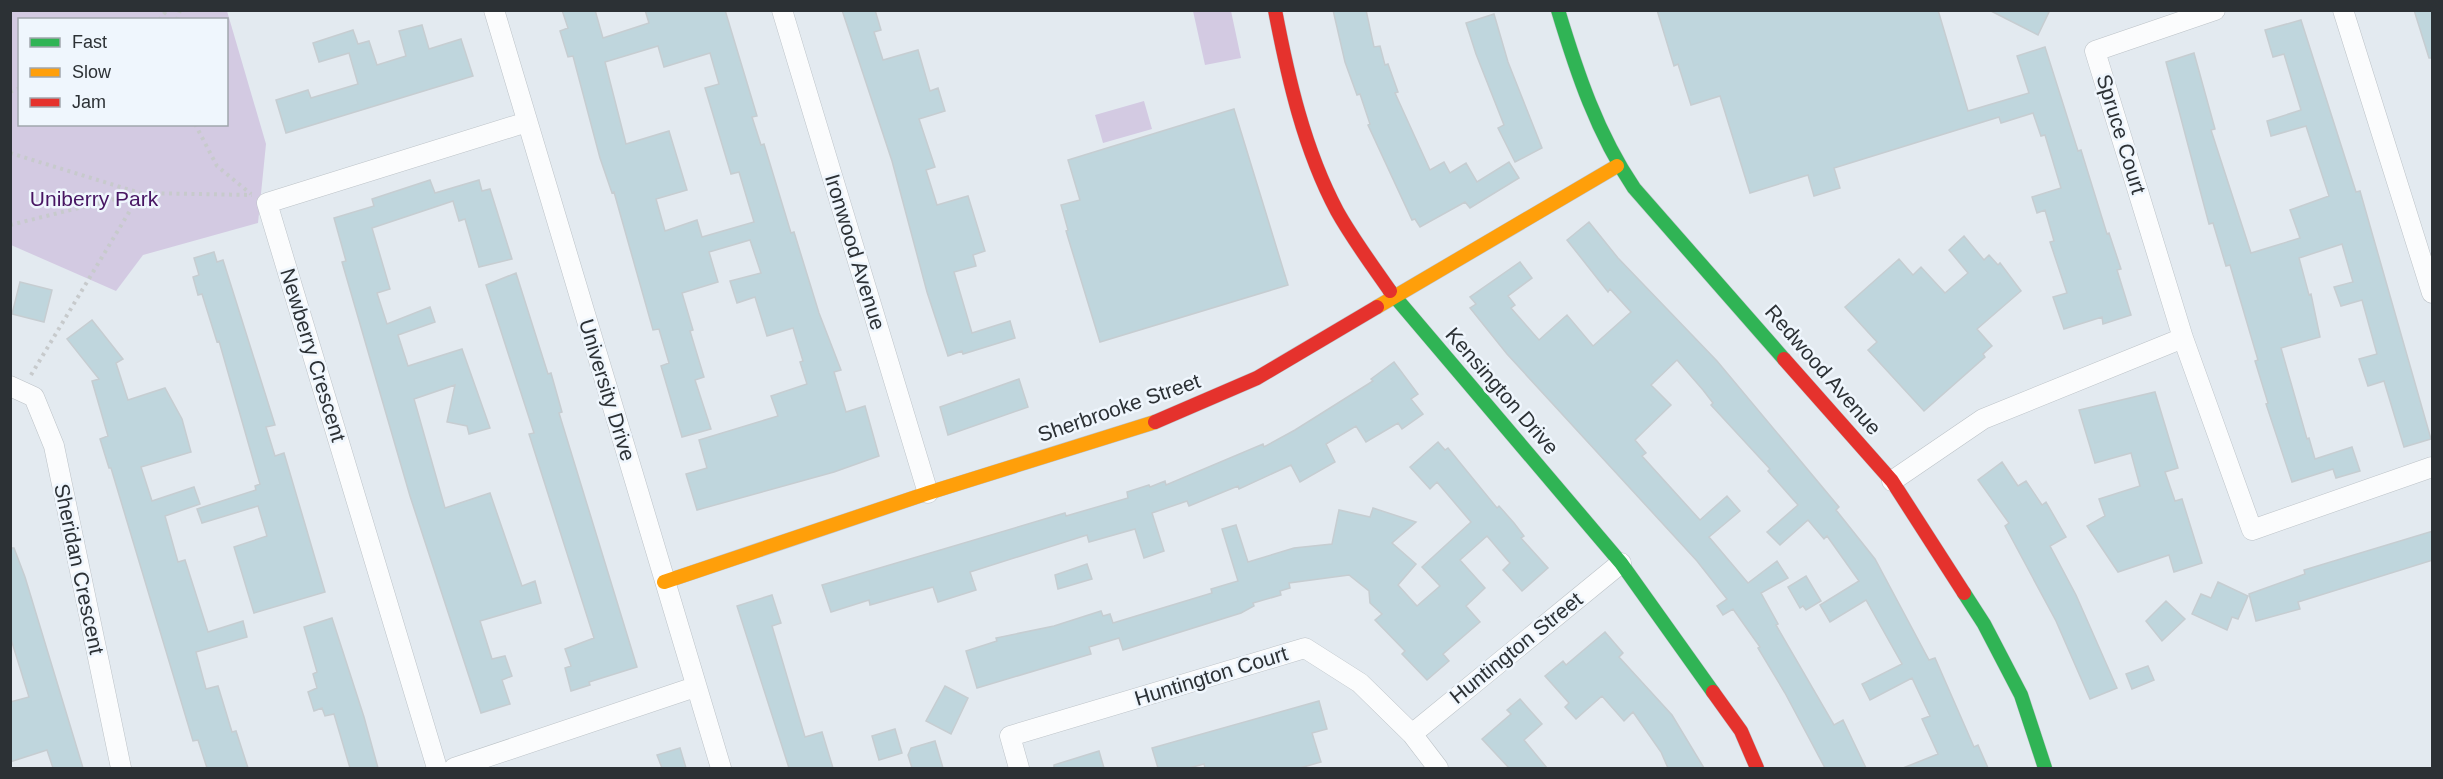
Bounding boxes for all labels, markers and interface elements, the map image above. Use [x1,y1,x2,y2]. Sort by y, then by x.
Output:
legend [18,18,228,126]
text: Fast [72,32,107,52]
text: Slow [72,62,112,82]
street label: Spruce Court [2092,71,2151,197]
text: Jam [72,92,106,112]
street label: Ironwood Avenue [821,171,890,333]
park label: Uniberry Park [30,187,159,210]
street label: Newberry Crescent [276,266,351,444]
street label: Redwood Avenue [1761,300,1886,439]
street label: University Drive [575,316,640,464]
street label: Kensington Drive [1441,323,1564,459]
street label: Sherbrooke Street [1035,369,1203,446]
street label: Sheridan Crescent [50,481,109,657]
street label: Huntington Street [1445,587,1587,708]
street label: Huntington Court [1132,641,1290,710]

